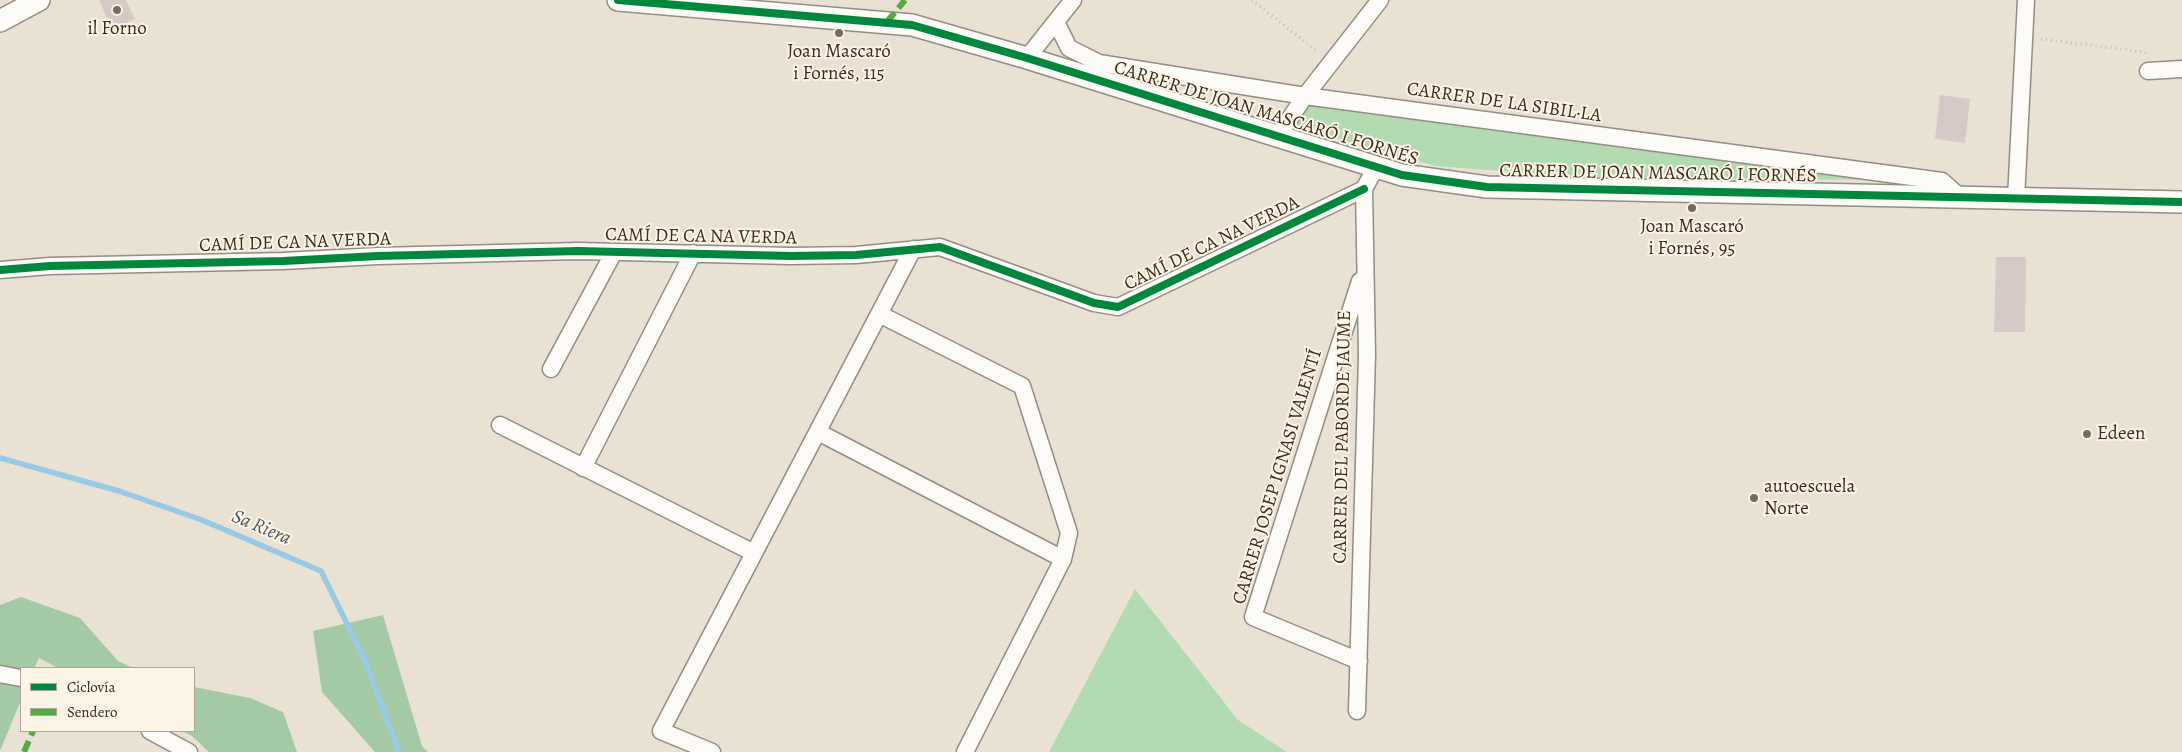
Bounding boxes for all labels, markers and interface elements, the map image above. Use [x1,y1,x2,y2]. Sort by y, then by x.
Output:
marker: il Forno [111,4,123,16]
place label: il Forno [87,18,147,40]
marker: Joan Mascaró i Fornés, 115 [833,27,845,39]
place label: Joan Mascaró i Fornés, 115 [787,41,891,85]
street label: CARRER DE JOAN MASCARÓ I FORNÉS [1111,57,1421,171]
street label: CARRER DE LA SIBIL·LA [1405,78,1603,128]
street label: CARRER DE JOAN MASCARÓ I FORNÉS [1499,160,1817,188]
street label: CAMÍ DE CA NA VERDA [1121,192,1303,296]
marker: Joan Mascaró i Fornés, 95 [1686,202,1698,214]
place label: Joan Mascaró i Fornés, 95 [1640,216,1744,260]
street label: CAMÍ DE CA NA VERDA [605,224,797,250]
street label: CAMÍ DE CA NA VERDA [199,228,391,258]
street label: CARRER DEL PABORDE JAUME [1329,310,1357,564]
street label: CARRER JOSEP IGNASI VALENTÍ [1228,347,1328,607]
place label: Edeen [2097,423,2145,445]
marker: Edeen [2081,428,2093,440]
place label: autoescuela Norte [1764,476,1855,520]
marker: autoescuela Norte [1748,492,1760,504]
water label: Sa Riera [228,505,294,551]
legend [20,667,195,732]
text: Ciclovía [67,677,115,697]
text: Sendero [67,702,117,722]

